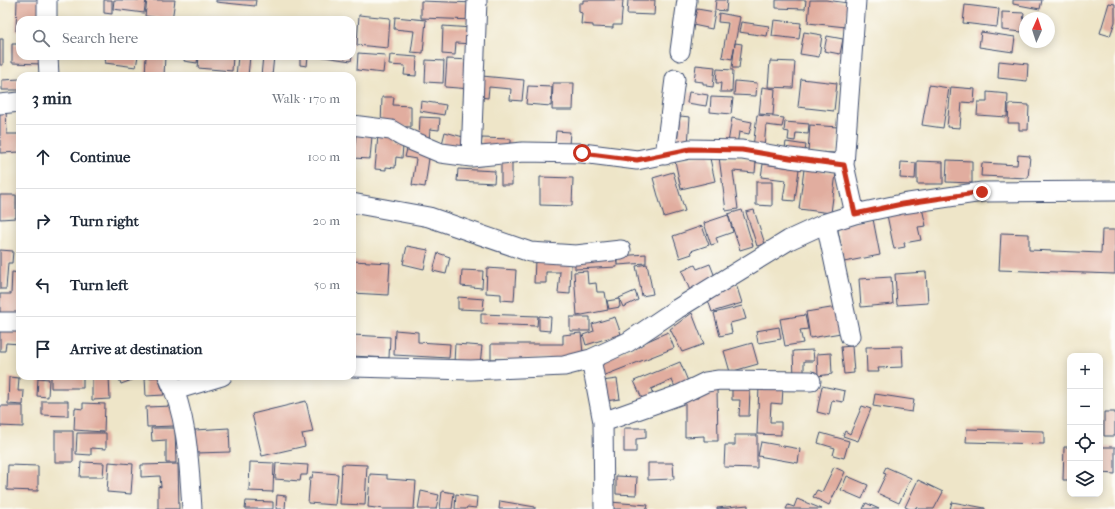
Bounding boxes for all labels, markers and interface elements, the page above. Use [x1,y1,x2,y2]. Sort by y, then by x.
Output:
north arrow [1019,12,1055,48]
search box [16,16,356,60]
icon: search [30,27,52,49]
text: Search here [62,29,138,47]
text: 3 min [32,88,72,108]
text: Walk · 170 m [272,91,340,106]
route start [573,144,591,162]
icon: ahead [32,146,54,168]
text: Continue [70,148,130,166]
text: 100 m [307,149,340,164]
route end [973,183,991,201]
icon: right [32,210,54,232]
text: Turn right [70,212,139,230]
text: 20 m [313,213,340,228]
icon: left [32,274,54,296]
text: Turn left [70,276,128,294]
text: 50 m [314,277,340,292]
icon: arrive [32,338,54,360]
text: Arrive at destination [70,340,202,358]
map controls [1067,353,1103,497]
button: + [1067,353,1103,389]
button: − [1067,389,1103,425]
button: locate [1067,425,1103,461]
button: layers [1067,461,1103,497]

